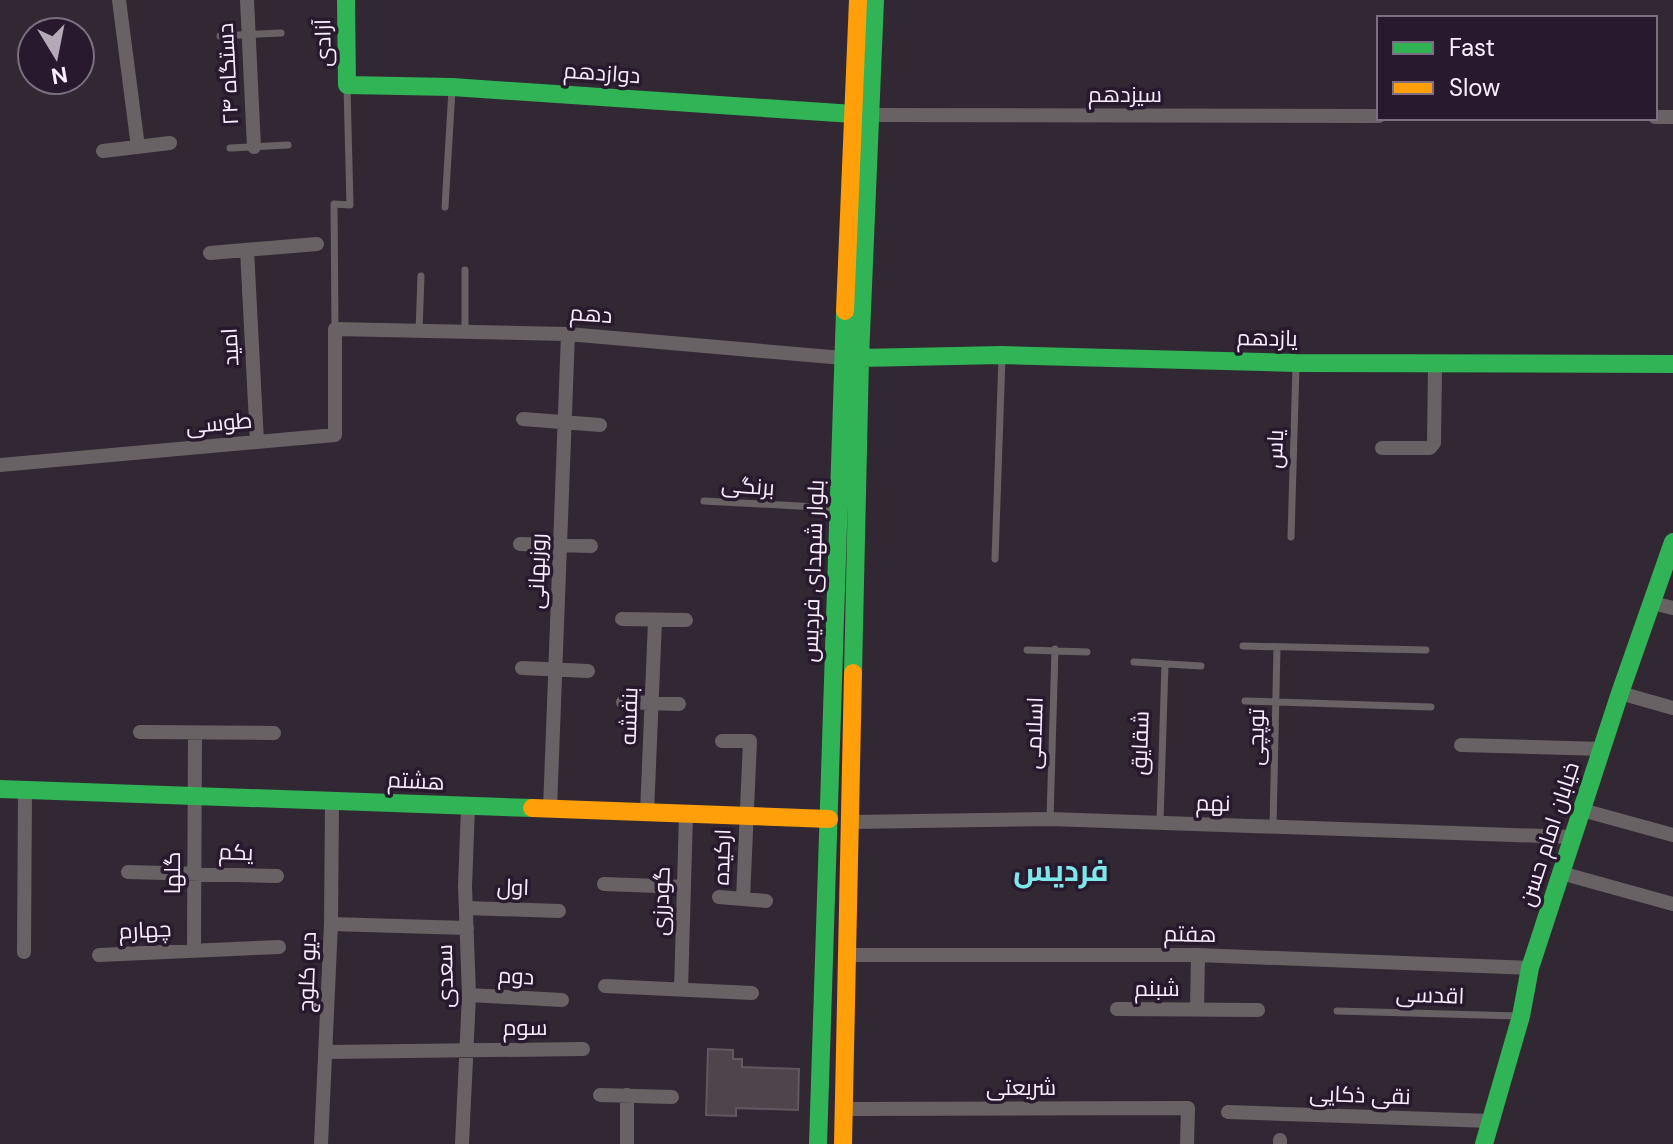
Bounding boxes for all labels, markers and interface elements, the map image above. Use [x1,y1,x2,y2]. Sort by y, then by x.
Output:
north arrow [16,16,96,96]
legend [1377,16,1657,120]
street label: آزادی [308,19,338,67]
street label: ۲۴ دستگاه [211,22,245,126]
text: Fast [1449,32,1495,63]
street label: دوازدهم [563,56,641,91]
text: N [49,60,70,91]
text: Slow [1449,72,1500,103]
street label: سیزدهم [1088,80,1162,110]
street label: دهم [569,298,613,331]
street label: یازدهم [1236,323,1298,354]
street label: امید [215,327,245,367]
street label: طوسی [185,406,253,440]
street label: یاس [1260,429,1290,469]
street label: برنگی [720,470,776,502]
street label: بلوار شهدای فردیس [795,479,831,663]
street label: روزبهانی [521,533,553,609]
street label: بنفشه [613,686,645,746]
street label: اسلامی [1018,696,1050,770]
street label: توپچی [1241,708,1271,766]
street label: شقایق [1124,710,1156,776]
street label: خیابان امام حسن [1512,758,1587,910]
street label: هشتم [387,765,445,798]
street label: نهم [1195,788,1231,819]
street label: ارکیده [707,828,737,886]
street label: یکم [218,837,254,868]
district label: فردیس [1013,851,1109,890]
street label: گلها [158,852,187,894]
street label: گودرزی [645,866,677,936]
street label: اول [496,872,530,902]
street label: چهارم [118,914,172,947]
street label: هفتم [1163,919,1217,950]
street label: دیو کلوچ [291,931,323,1013]
street label: سعدی [430,944,460,1008]
street label: دوم [497,961,535,992]
street label: شبنم [1134,974,1180,1004]
street label: اقدسی [1395,979,1465,1011]
street label: سوم [503,1013,547,1043]
street label: شریعتی [986,1073,1056,1102]
street label: نقی ذکایی [1309,1079,1411,1111]

